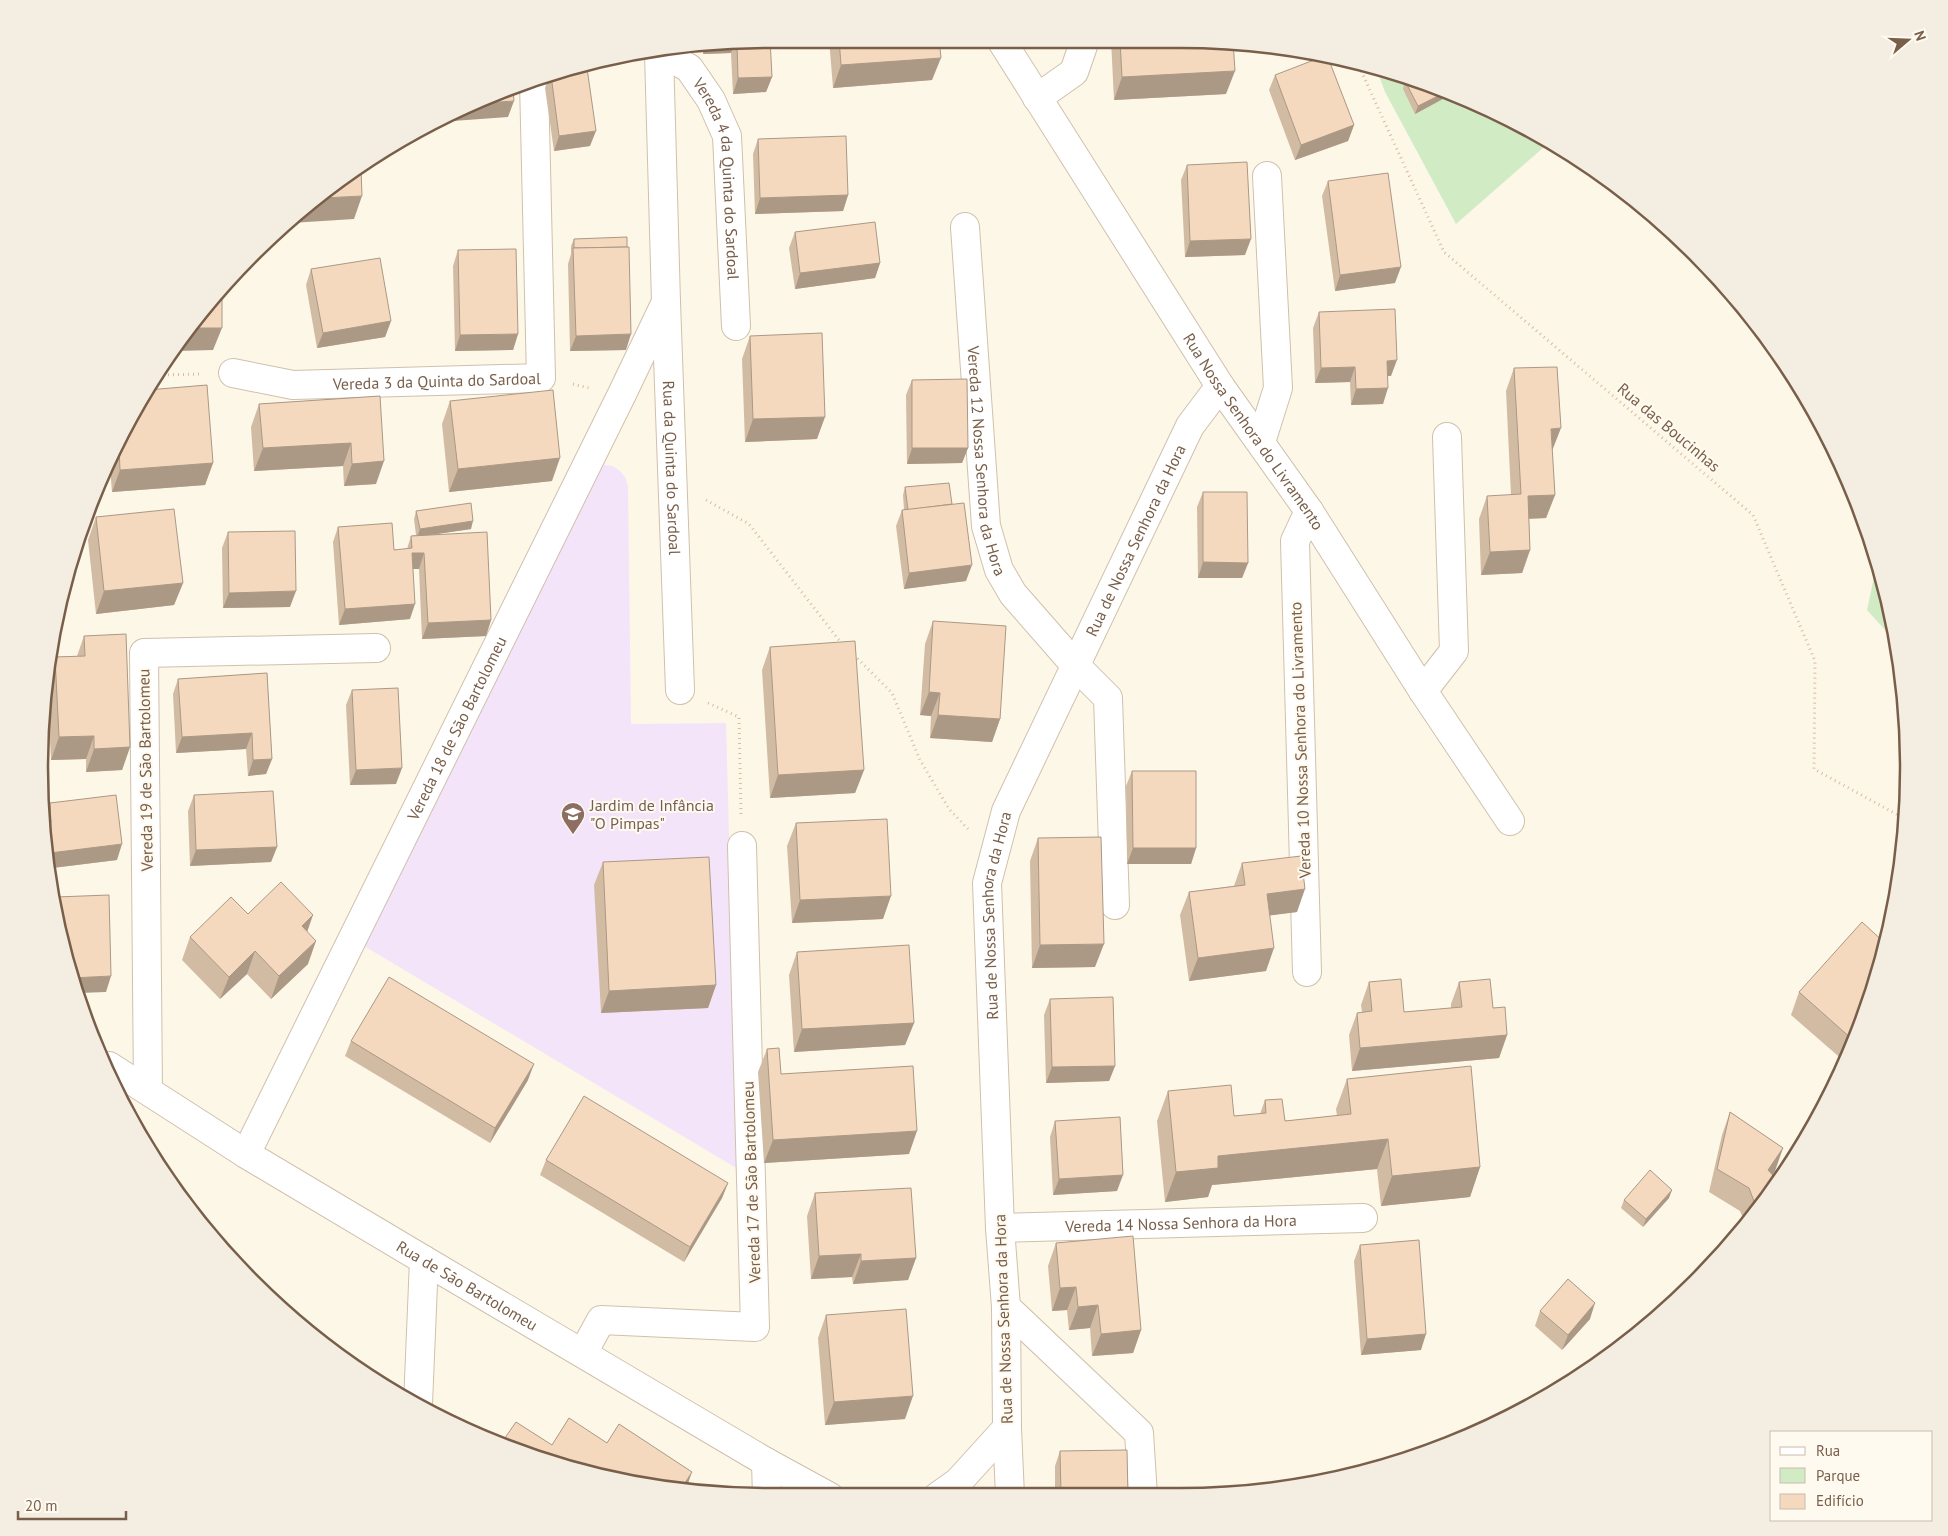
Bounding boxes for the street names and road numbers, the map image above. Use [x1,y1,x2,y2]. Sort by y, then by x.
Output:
street label: Vereda 4 da Quinta do Sardoal [688,73,744,281]
street label: Rua Nossa Senhora do Livramento [1179,329,1328,534]
street label: Vereda 12 Nossa Senhora da Hora [963,344,1010,579]
street label: Vereda 3 da Quinta do Sardoal [331,368,541,394]
street label: Rua das Boucinhas [1614,378,1725,476]
street label: Rua da Quinta do Sardoal [659,380,685,556]
street label: Rua de Nossa Senhora da Hora [1081,441,1190,640]
street label: Vereda 10 Nossa Senhora do Livramento [1285,601,1315,880]
street label: Vereda 18 de São Bartolomeu [402,633,511,825]
street label: Vereda 19 de São Bartolomeu [133,668,157,873]
street label: Rua de Nossa Senhora da Hora [977,809,1015,1020]
street label: Vereda 17 de São Bartolomeu [737,1081,765,1284]
street label: Vereda 14 Nossa Senhora da Hora [1064,1210,1297,1236]
street label: Rua de Nossa Senhora da Hora [989,1214,1017,1424]
street label: Rua de São Bartolomeu [393,1236,541,1335]

